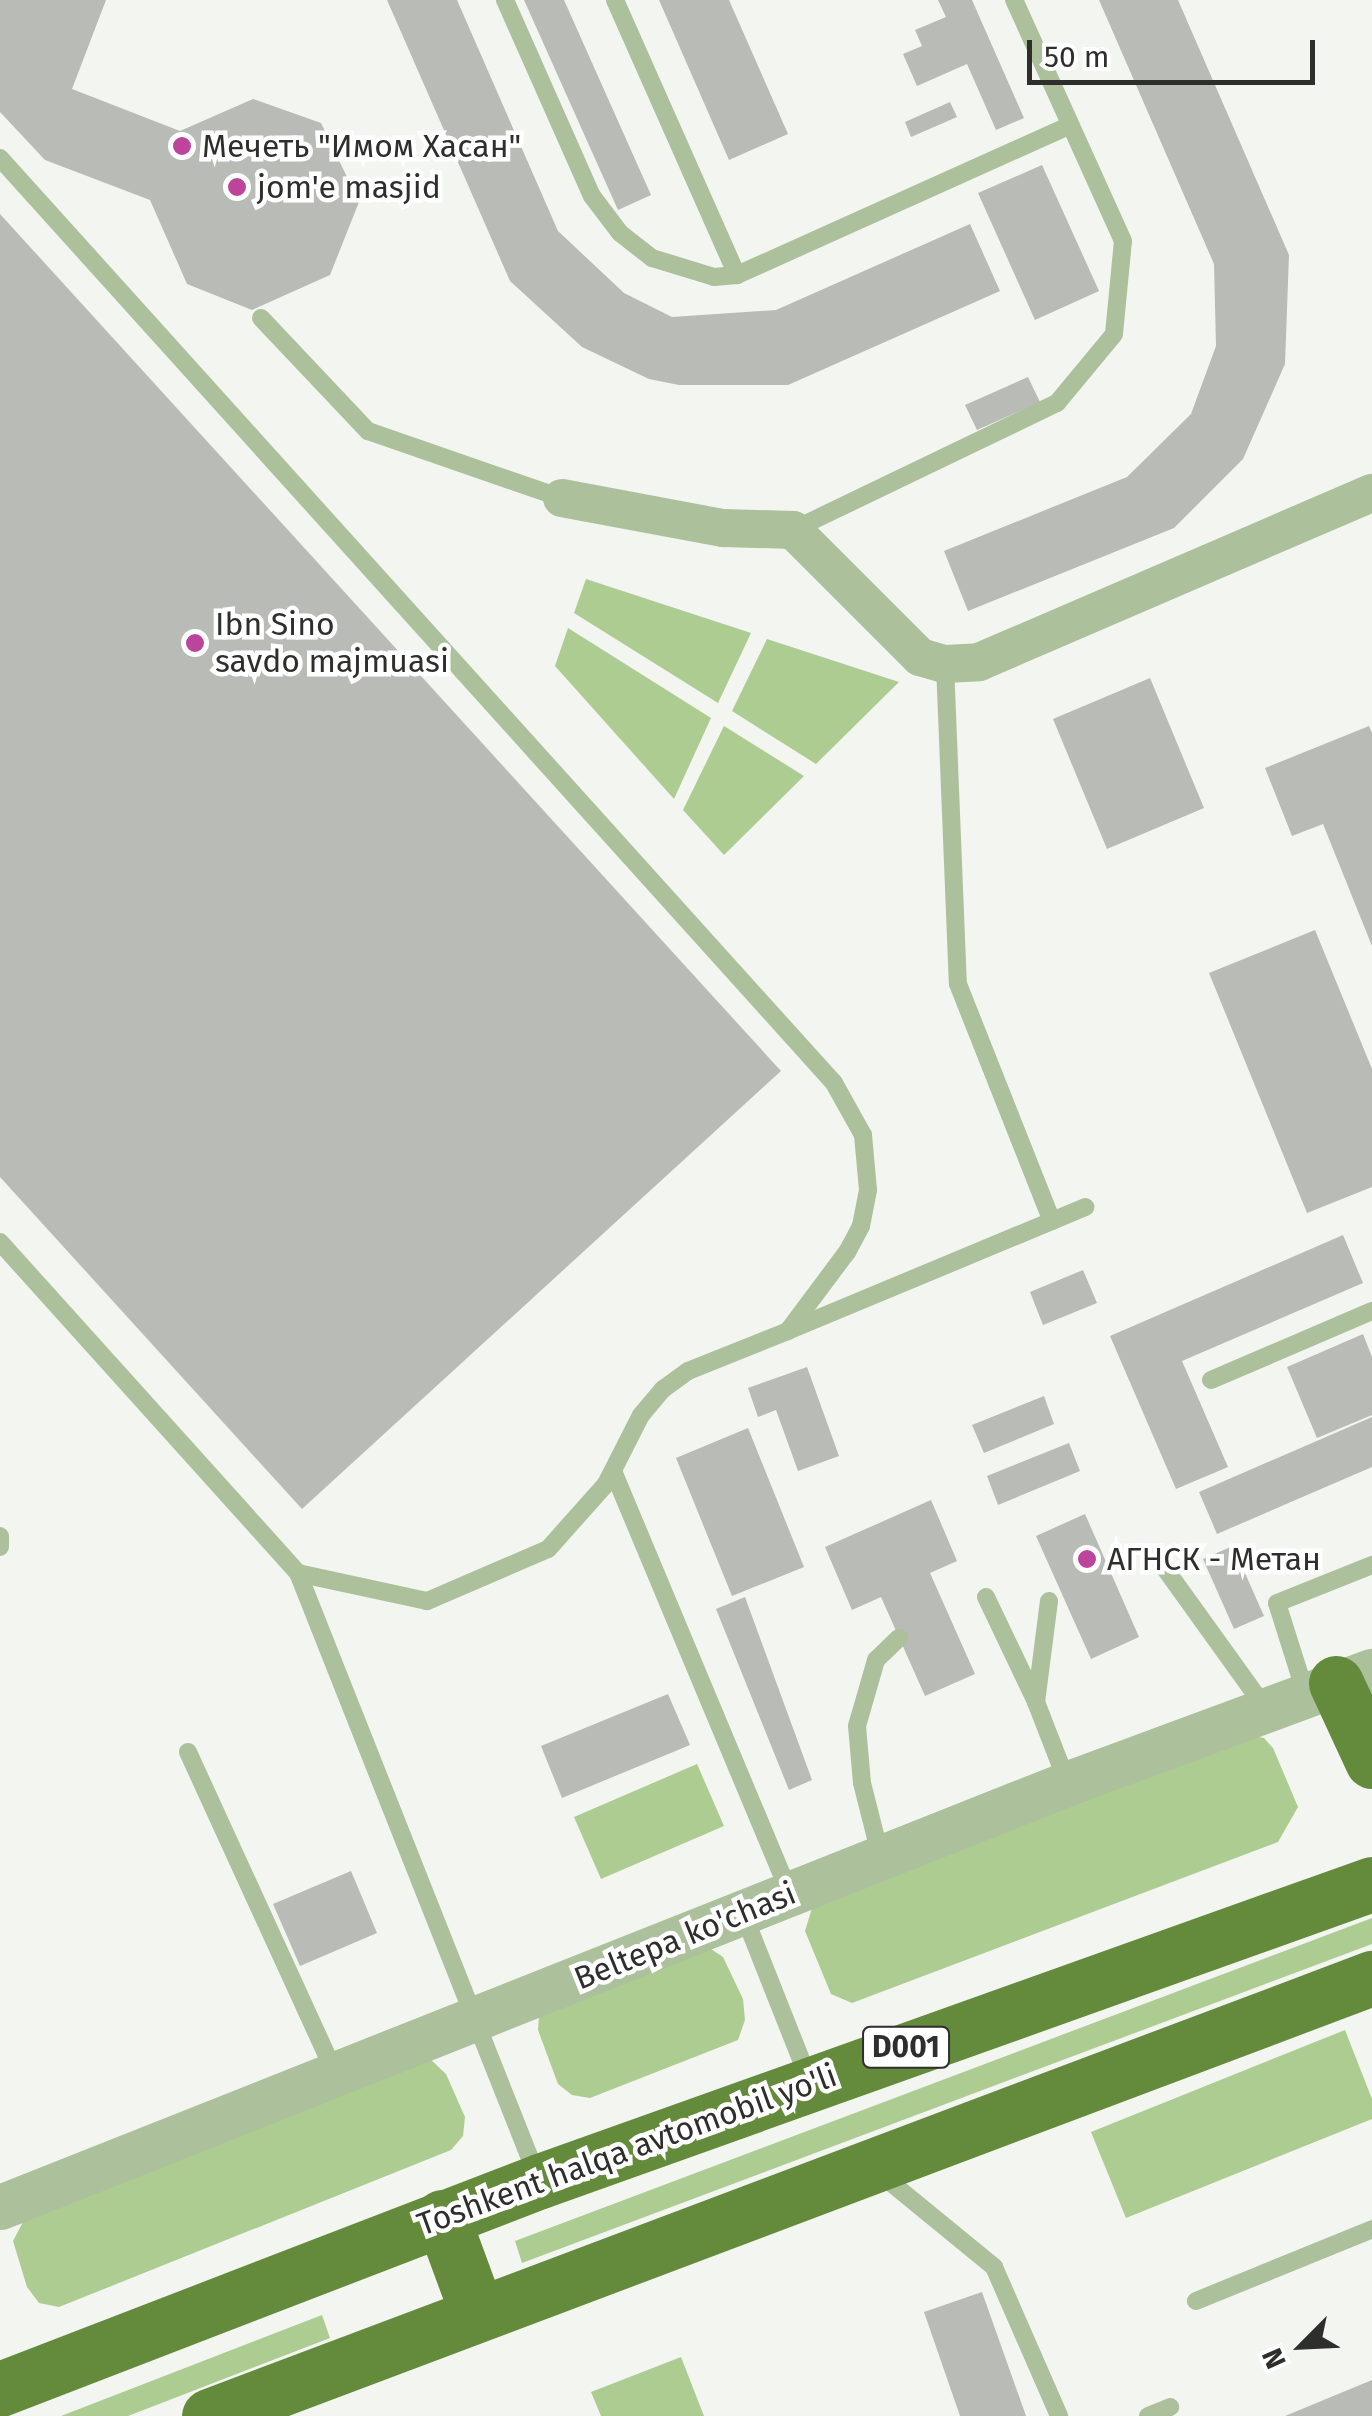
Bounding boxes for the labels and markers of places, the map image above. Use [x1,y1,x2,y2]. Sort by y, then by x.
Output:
place label: Мечеть "Имом Хасан" [202,127,521,165]
marker: Мечеть "Имом Хасан" [171,135,193,157]
place label: jom'e masjid [257,168,441,206]
marker: jom'e masjid [226,176,248,198]
place label: Ibn Sino savdo majmuasi [215,606,449,681]
marker: Ibn Sino savdo majmuasi [184,632,206,654]
place label: АГНСК - Метан [1107,1540,1321,1578]
marker: АГНСК - Метан [1076,1548,1098,1570]

